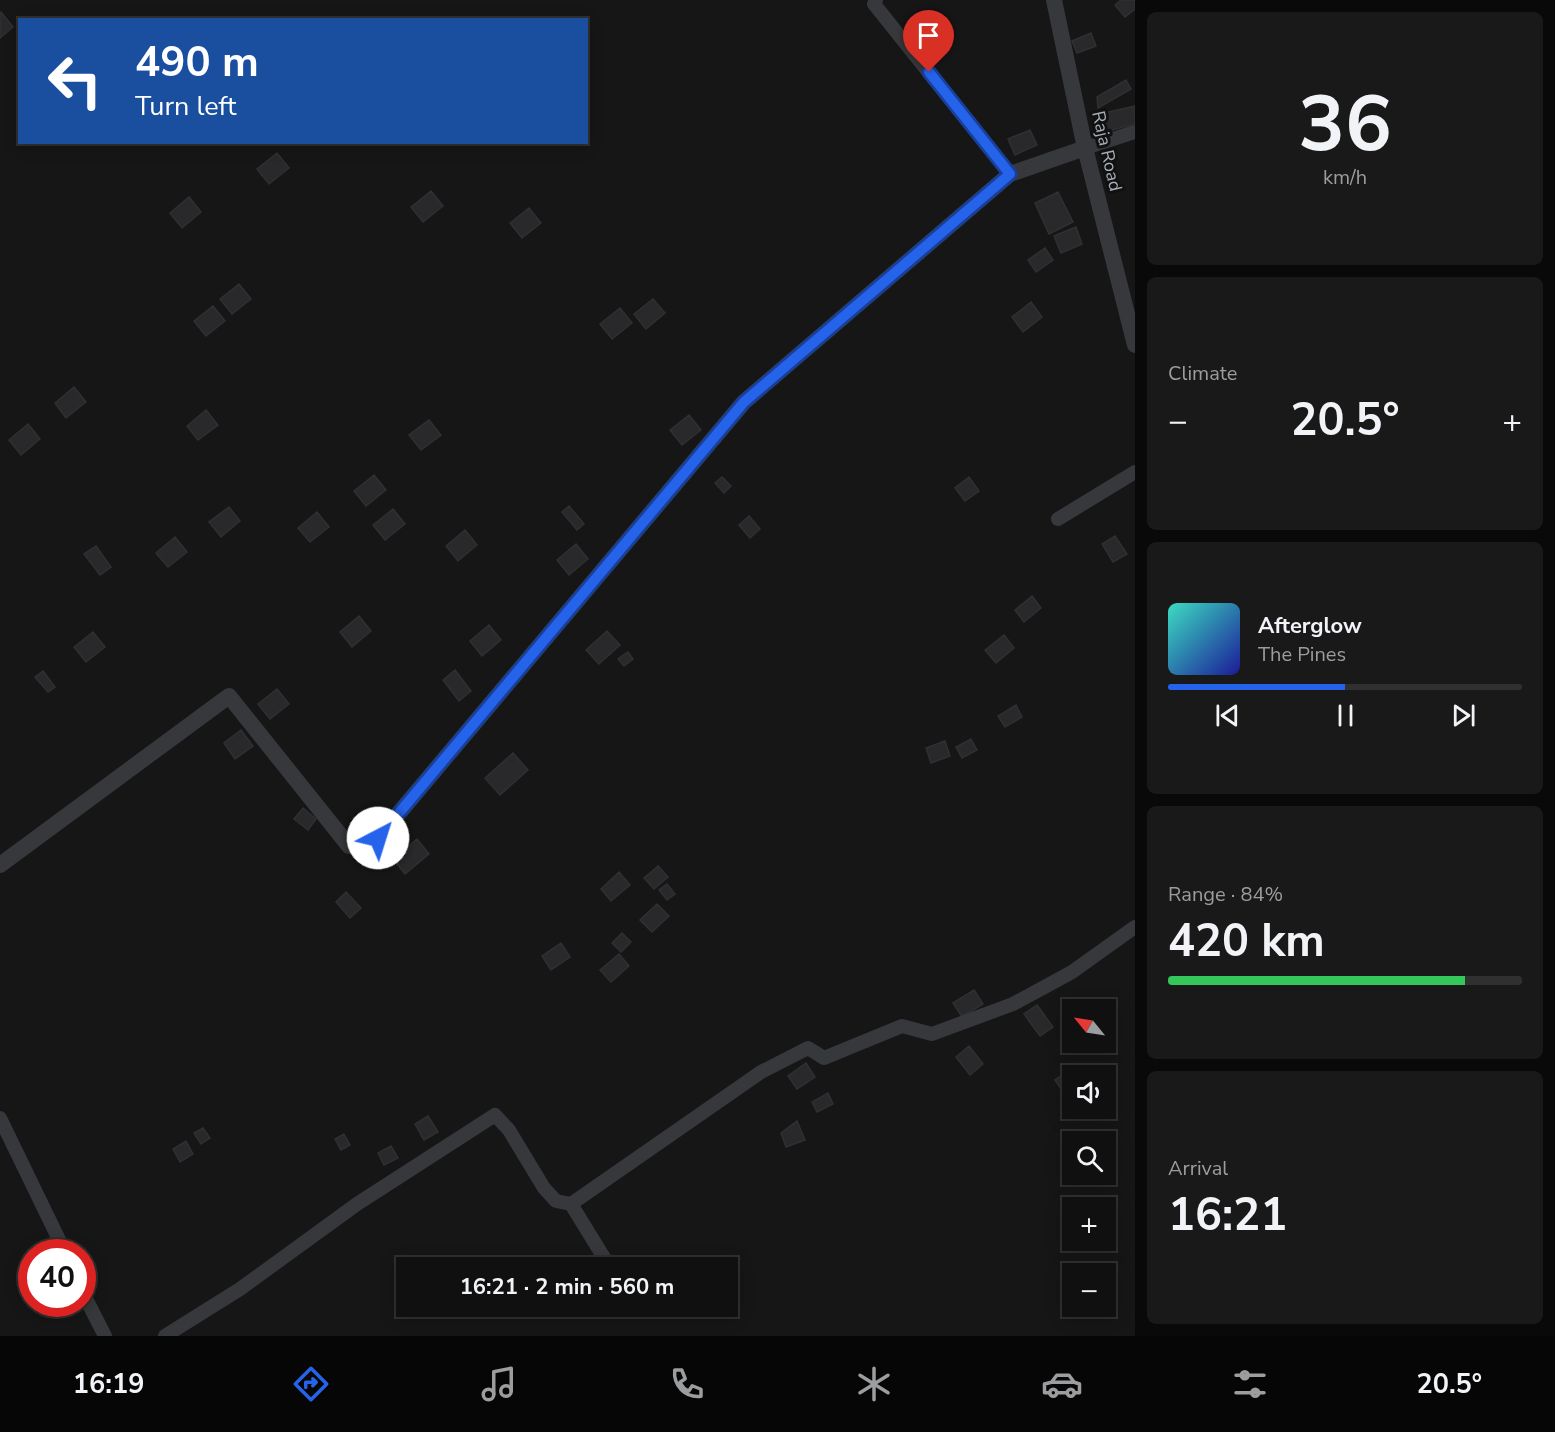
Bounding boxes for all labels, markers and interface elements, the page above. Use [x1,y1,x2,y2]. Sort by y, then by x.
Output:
pin [903,10,954,72]
icon: arrive [912,19,945,52]
text: 490 m [135,34,259,91]
icon: left [36,42,114,120]
text: 36 [1298,71,1392,178]
text: Turn left [135,88,236,125]
street label: Raja Road [1086,108,1128,194]
text: km/h [1323,164,1367,191]
text: Climate [1168,360,1237,387]
text: 20.5° [1290,390,1400,451]
text: − [1168,399,1188,444]
text: + [1502,399,1522,444]
text: Afterglow [1258,611,1362,641]
text: The Pines [1258,641,1346,668]
icon: previous [1211,699,1244,732]
icon: pause [1329,699,1362,732]
icon: next [1447,699,1480,732]
position arrow [346,806,410,870]
text: Range · 84% [1168,881,1283,908]
text: 420 km [1168,911,1325,972]
north arrow [1062,999,1116,1053]
map controls [1062,999,1116,1317]
button: sound [1062,1065,1116,1119]
button: search [1062,1131,1116,1185]
text: Arrival [1168,1155,1228,1182]
text: 16:21 [1168,1185,1287,1246]
button: + [1062,1197,1116,1251]
speed limit sign: 40 [18,1239,96,1317]
button: − [1062,1263,1116,1317]
text: 16:21 · 2 min · 560 m [460,1272,674,1302]
icon: directions [290,1363,332,1405]
icon: music [478,1363,520,1405]
icon: phone [666,1363,708,1405]
icon: climate [853,1363,895,1405]
icon: car [1041,1363,1083,1405]
icon: filters [1229,1363,1271,1405]
text: 16:19 [73,1366,144,1403]
text: 20.5° [1417,1366,1482,1403]

